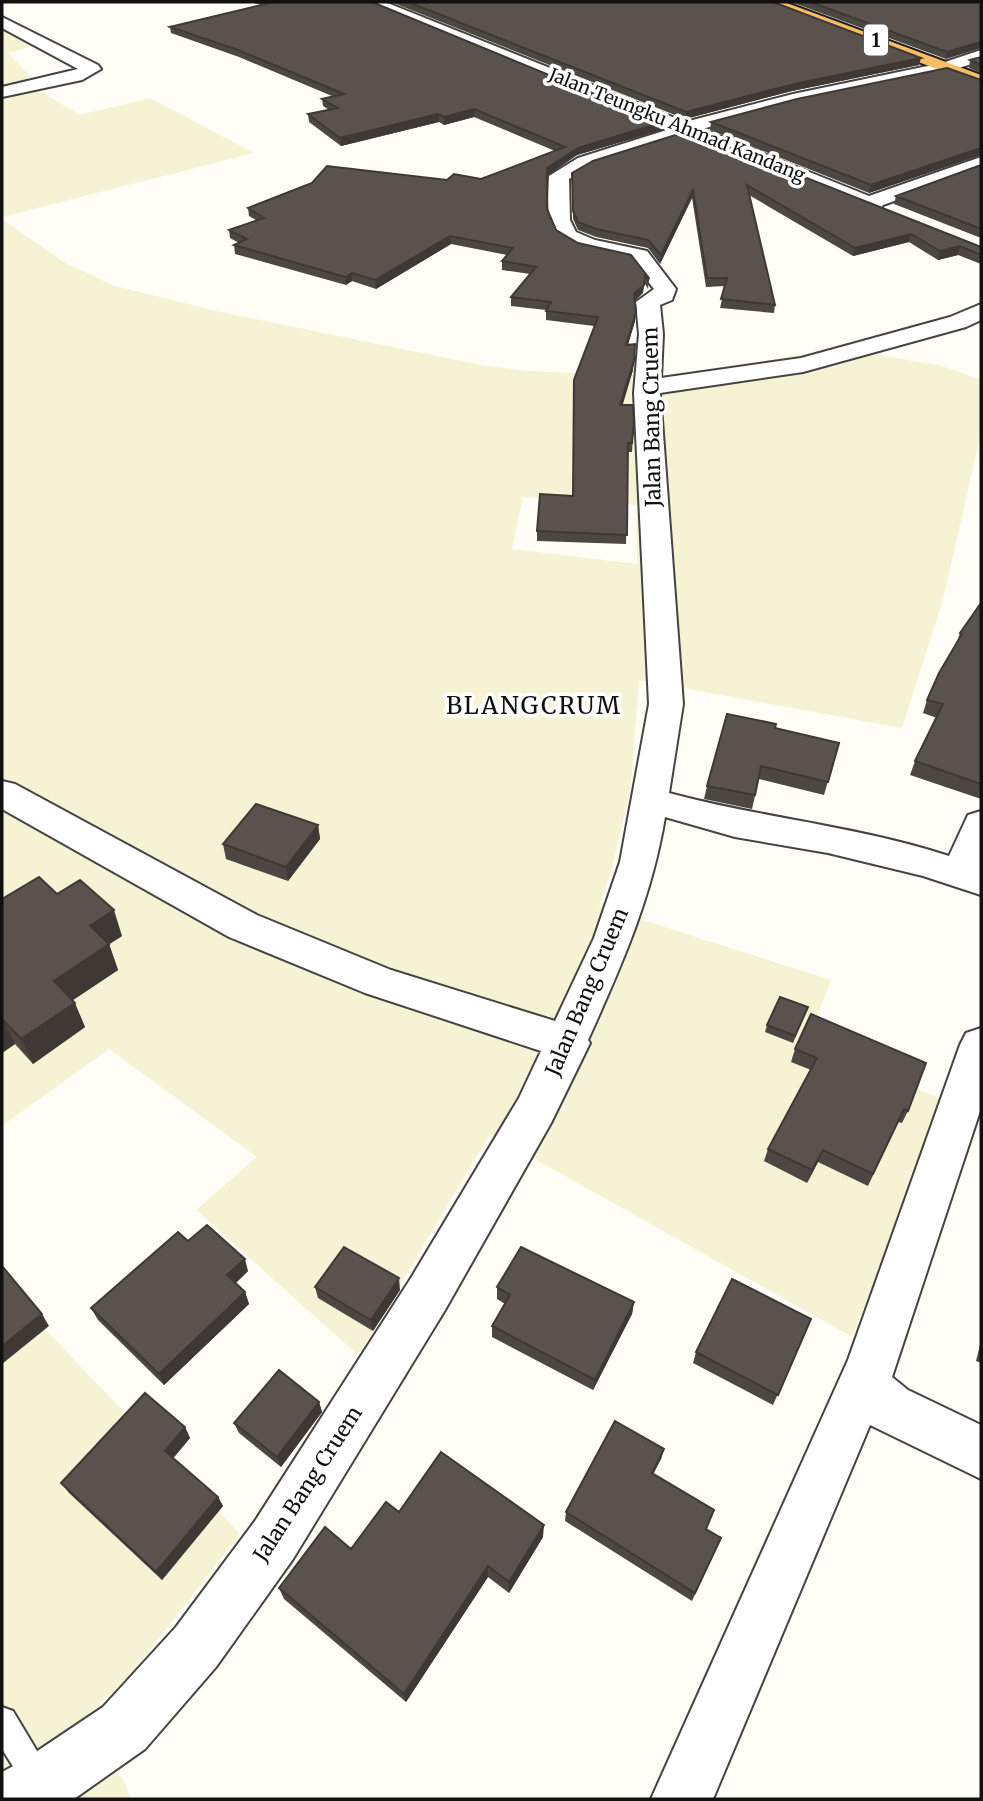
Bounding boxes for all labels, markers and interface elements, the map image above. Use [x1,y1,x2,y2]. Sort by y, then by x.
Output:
road number: 1 [864,24,888,56]
street label: Jalan Teungku Ahmad Kandang [545,62,809,187]
street label: Jalan Bang Cruem [636,327,667,508]
district label: BLANGCRUM [446,690,622,721]
street label: Jalan Bang Cruem [539,903,634,1081]
street label: Jalan Bang Cruem [247,1401,368,1568]

